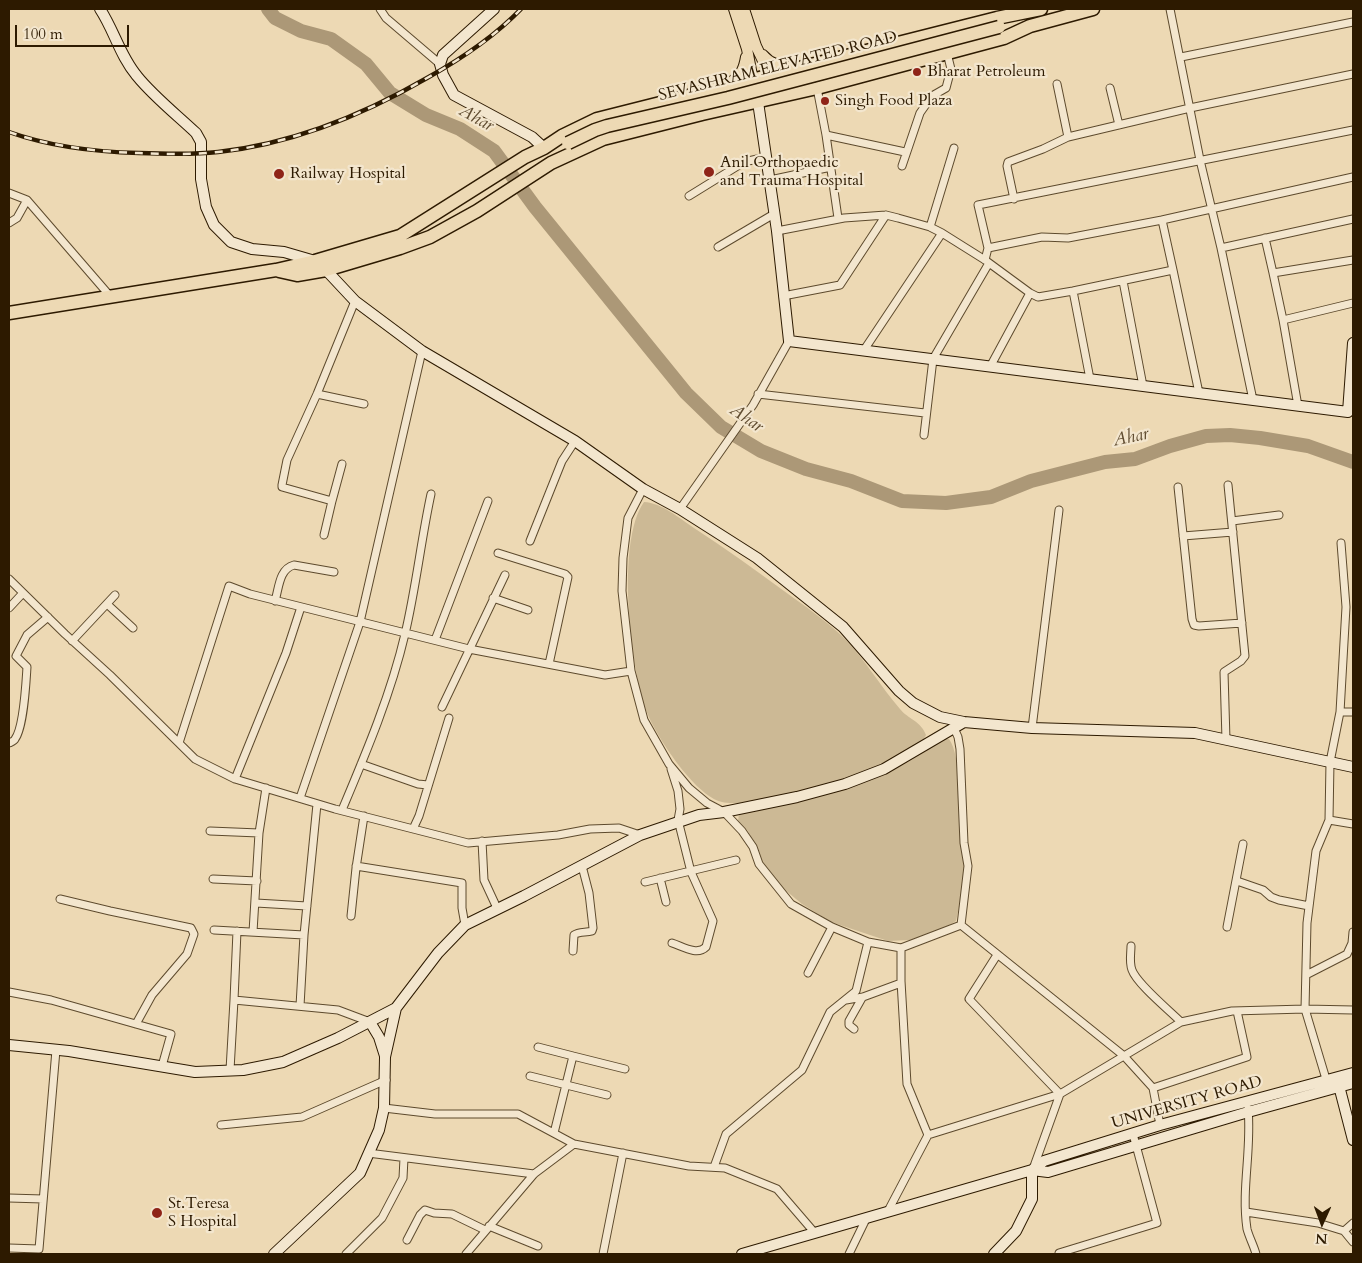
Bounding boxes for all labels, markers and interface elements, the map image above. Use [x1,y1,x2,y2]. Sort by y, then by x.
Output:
scale bar [18,15,131,47]
text: 100 m [23,24,63,44]
street label: SEVASHRAM ELEVATED ROAD [657,28,899,106]
place label: Bharat Petroleum [927,62,1046,82]
marker: Bharat Petroleum [911,66,923,78]
place label: Singh Food Plaza [835,91,952,111]
marker: Singh Food Plaza [819,95,831,107]
water label: Ahar [455,101,497,137]
place label: Anil Orthopaedic and Trauma Hospital [720,153,863,191]
place label: Railway Hospital [290,164,405,184]
marker: Anil Orthopaedic and Trauma Hospital [702,165,716,179]
marker: Railway Hospital [272,167,286,181]
water label: Ahar [725,400,767,438]
water label: Ahar [1111,424,1151,452]
street label: UNIVERSITY ROAD [1110,1072,1264,1134]
place label: St.Teresa S Hospital [168,1194,237,1232]
north arrow [1297,1198,1347,1248]
marker: St.Teresa S Hospital [150,1206,164,1220]
text: N [1315,1229,1328,1248]

